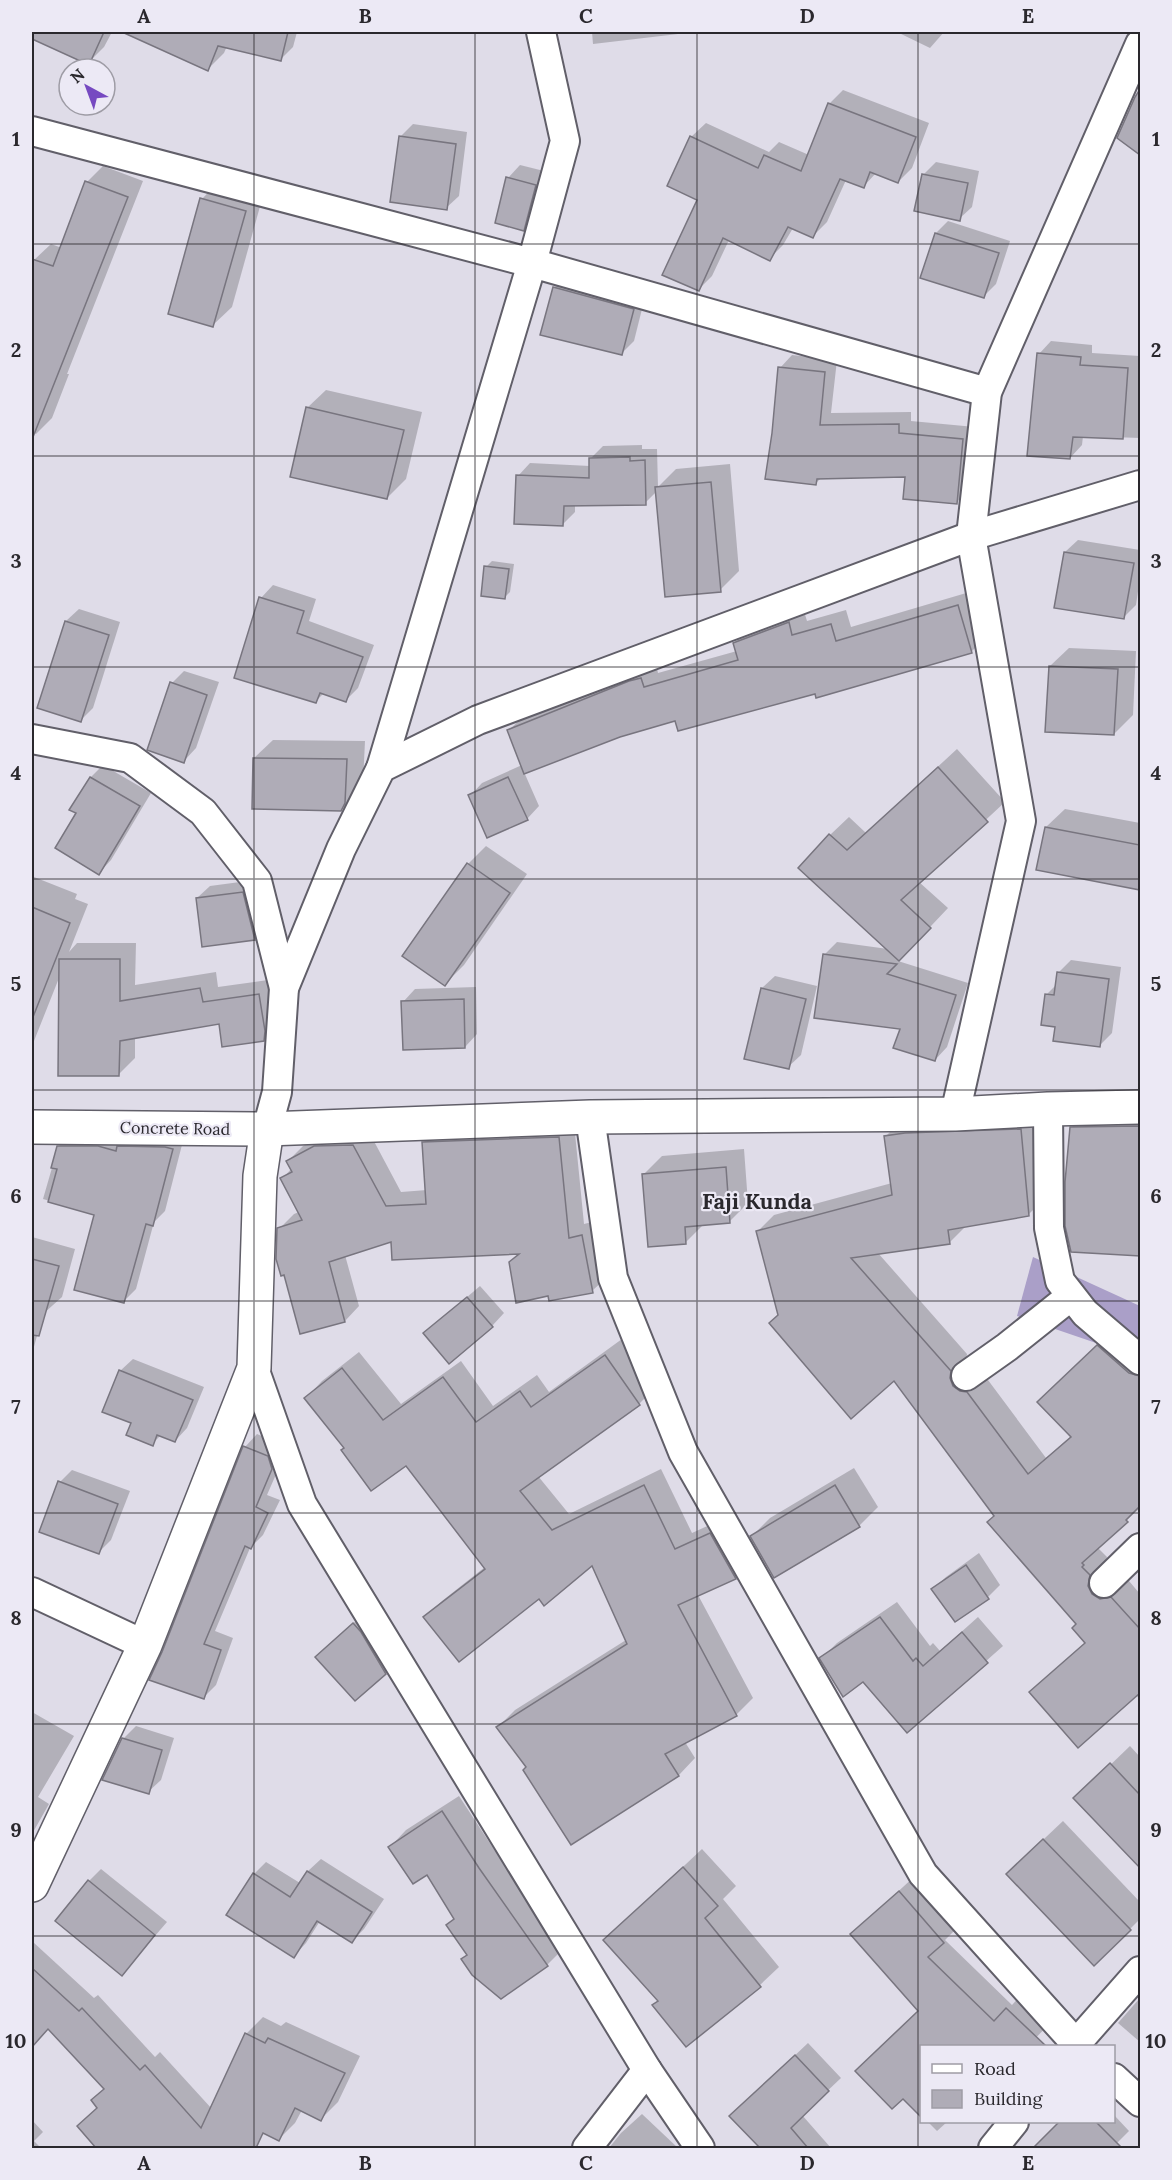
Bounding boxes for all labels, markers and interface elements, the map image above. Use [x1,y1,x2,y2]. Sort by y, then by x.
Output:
text: A [137,3,151,28]
text: B [358,3,372,28]
text: C [579,3,593,28]
text: D [799,3,815,28]
text: E [1022,3,1034,28]
north arrow [57,57,117,117]
text: N [66,64,88,87]
text: 1 [12,126,20,151]
text: 1 [1152,126,1160,151]
text: 2 [11,337,21,362]
text: 2 [1151,337,1161,362]
text: 3 [10,548,22,573]
text: 3 [1150,548,1162,573]
text: 4 [11,760,22,785]
text: 4 [1151,760,1162,785]
text: 5 [11,971,22,996]
text: 5 [1151,971,1162,996]
street label: Concrete Road [120,1117,231,1139]
text: 6 [10,1183,22,1208]
text: 6 [1150,1183,1162,1208]
district label: Faji Kunda [702,1187,813,1215]
text: 7 [11,1394,21,1419]
text: 7 [1151,1394,1161,1419]
text: 8 [10,1605,22,1630]
text: 8 [1150,1605,1162,1630]
text: 9 [10,1817,22,1842]
text: 9 [1150,1817,1162,1842]
text: 10 [6,2028,26,2053]
text: 10 [1146,2028,1166,2053]
legend [920,2045,1115,2123]
text: Road [974,2057,1016,2080]
text: Building [974,2087,1044,2110]
text: A [137,2150,151,2175]
text: B [358,2150,372,2175]
text: C [579,2150,593,2175]
text: D [799,2150,815,2175]
text: E [1022,2150,1034,2175]

